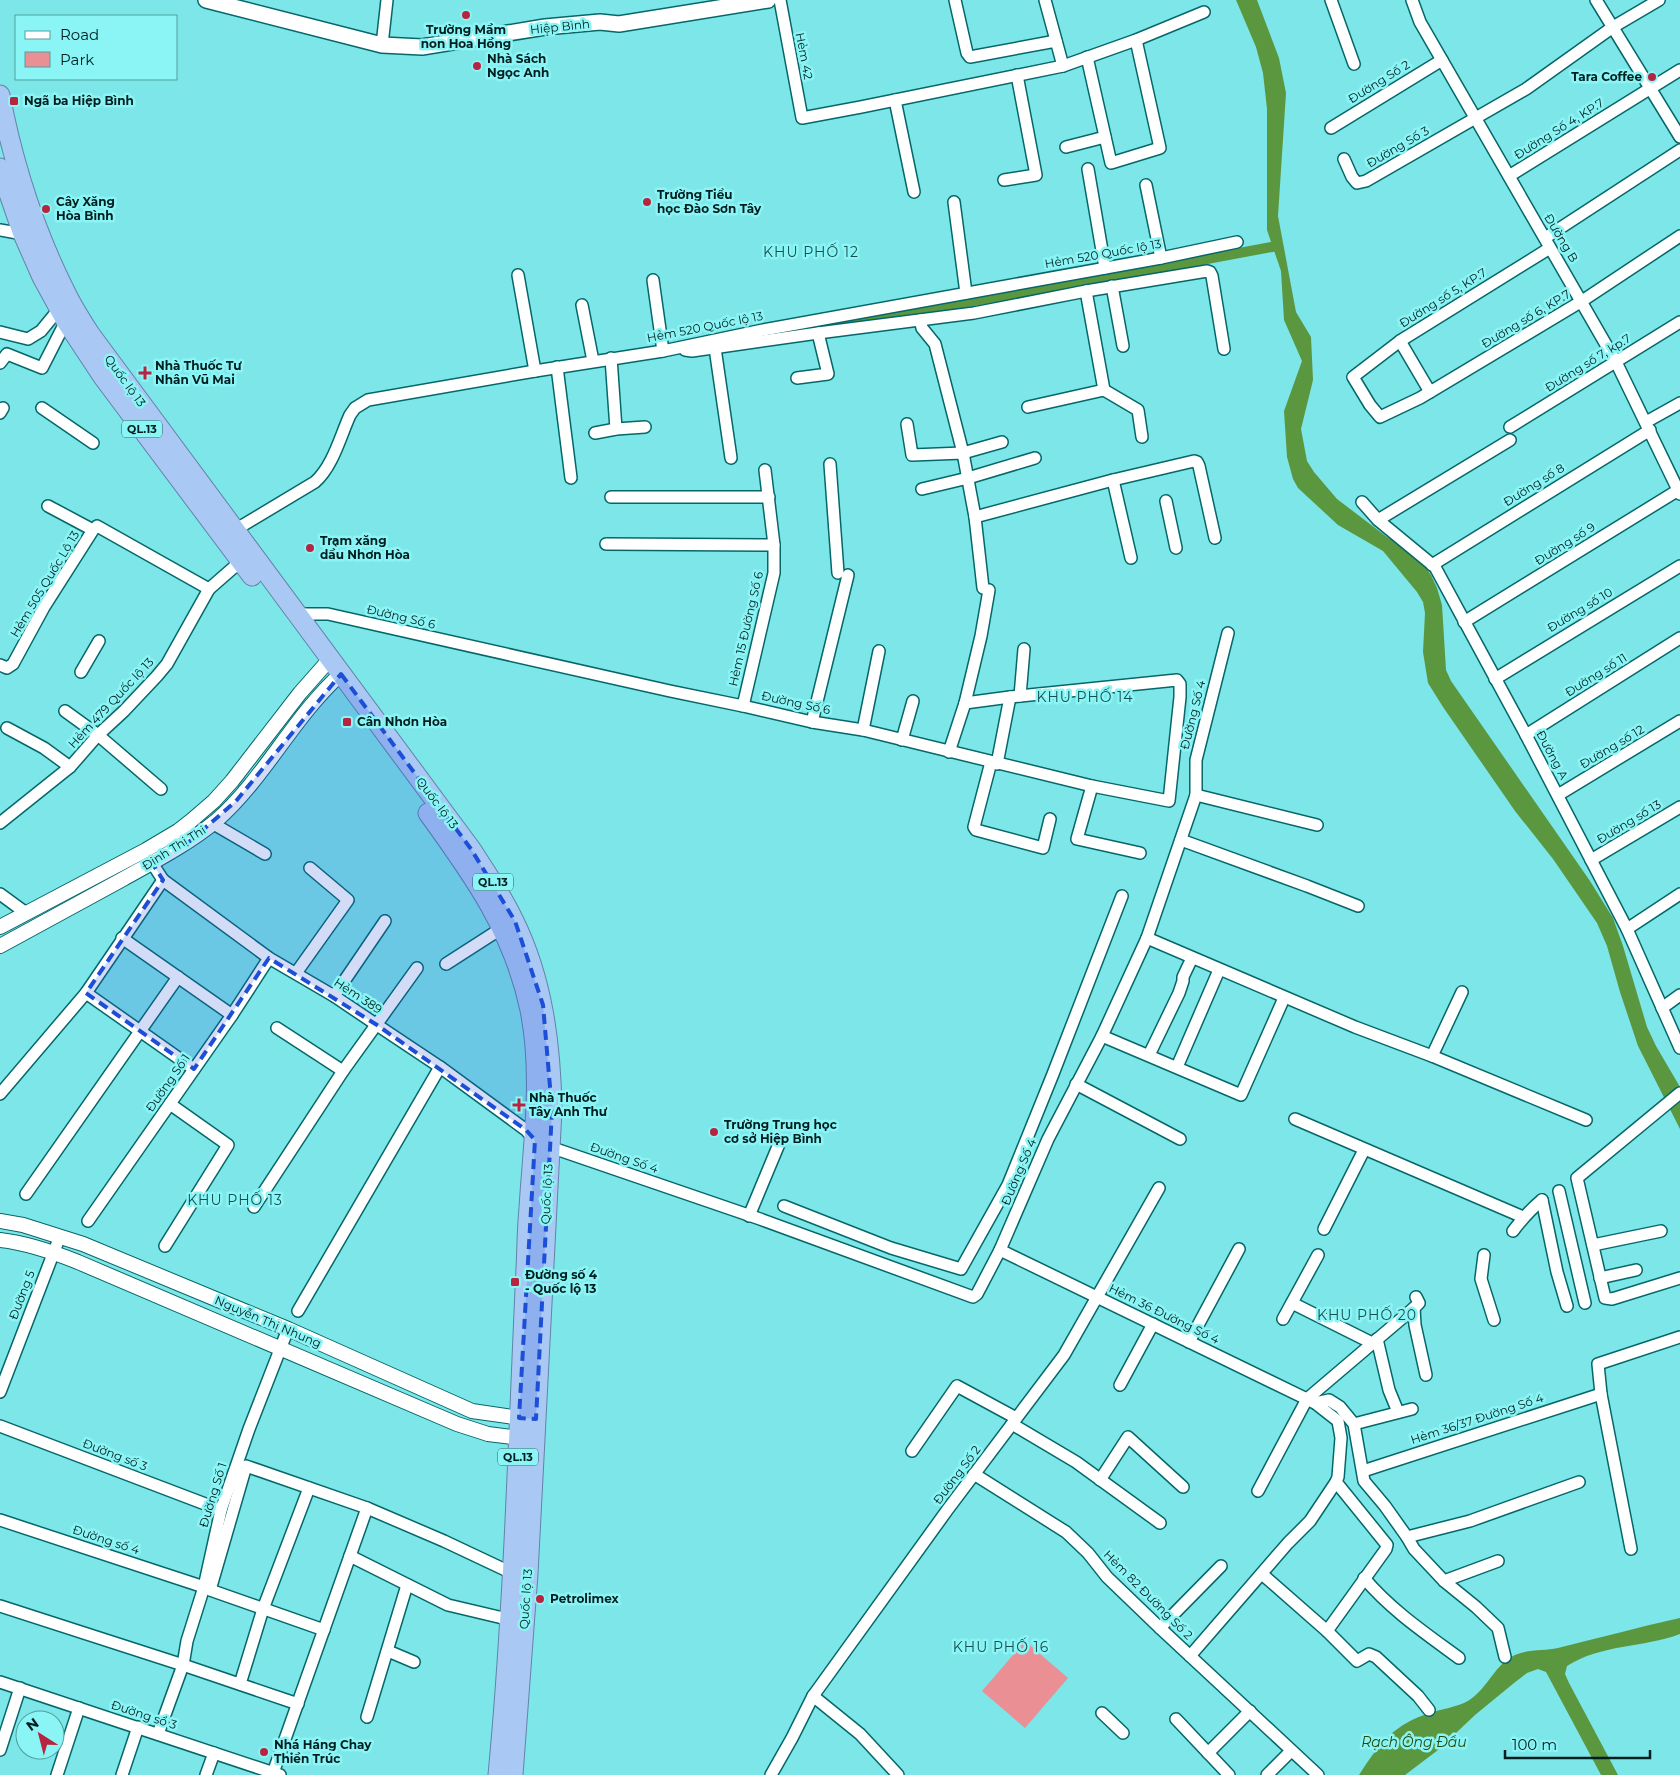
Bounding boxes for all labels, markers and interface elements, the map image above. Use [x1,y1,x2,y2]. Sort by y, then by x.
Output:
marker: Trường Mầm non Hoa Hồng [460,9,472,21]
legend [15,15,178,80]
street label: Hiệp Bình [529,16,591,37]
place label: Trường Mầm non Hoa Hồng [421,22,511,51]
text: Road [60,25,99,44]
street label: Hẻm 42 [793,31,816,81]
text: Park [60,50,94,69]
place label: Nhà Sách Ngọc Anh [487,51,549,80]
street label: Đường Số 2 [1345,57,1412,106]
marker: Nhà Sách Ngọc Anh [471,60,483,72]
place label: Tara Coffee [1571,69,1642,84]
marker: Tara Coffee [1646,71,1658,83]
place label: Ngã ba Hiệp Bình [24,93,134,108]
marker: Ngã ba Hiệp Bình [8,95,20,107]
street label: Đường Số 4, KP.7 [1511,95,1606,162]
street label: Đường Số 3 [1364,123,1432,170]
place label: Trường Tiểu học Đào Sơn Tây [657,187,762,216]
place label: Cây Xăng Hòa Bình [56,194,115,223]
marker: Trường Tiểu học Đào Sơn Tây [641,196,653,208]
marker: Cây Xăng Hòa Bình [40,203,52,215]
street label: Đường B [1541,211,1582,265]
street label: Hẻm 520 Quốc lộ 13 [1043,236,1163,271]
district label: KHU PHỐ 12 [763,242,859,261]
street label: Đường số 5, KP.7 [1396,265,1489,330]
street label: Đường số 6, KP.7 [1479,286,1573,351]
street label: Hẻm 520 Quốc lộ 13 [646,308,764,345]
street label: Đường số 7, kp.7 [1542,330,1633,395]
street label: Quốc lộ 13 [102,352,149,410]
place label: Nhà Thuốc Tư Nhân Vū Mai [155,358,242,387]
marker: Nhà Thuốc Tư Nhân Vū Mai [139,367,151,379]
road number: QL.13 [122,420,162,438]
street label: Đường số 8 [1500,460,1567,509]
street label: Đường số 9 [1532,519,1598,568]
street label: Hẻm 505 Quốc Lộ 13 [7,527,82,640]
place label: Trạm xăng dầu Nhơn Hòa [320,533,410,562]
marker: Trạm xăng dầu Nhơn Hòa [304,542,316,554]
street label: Hẻm 15 Đường Số 6 [725,570,766,688]
street label: Đường số 10 [1544,584,1615,635]
street label: Đường Số 6 [365,601,437,632]
street label: Đường số 11 [1562,650,1629,700]
street label: Hẻm 479 Quốc lộ 13 [65,654,157,751]
street label: Đường Số 4 [1177,679,1208,751]
district label: KHU PHỐ 14 [1036,687,1134,706]
street label: Đường Số 6 [760,688,832,717]
place label: Cân Nhơn Hòa [357,714,447,729]
marker: Cân Nhơn Hòa [341,716,353,728]
street label: Đường số 12 [1577,721,1647,772]
street label: Đường A [1533,728,1572,782]
street label: Quốc lộ 13 [413,774,462,832]
street label: Đường số 13 [1594,796,1664,847]
street label: Đinh Thị Thi [139,822,208,873]
road number: QL.13 [473,874,513,890]
street label: Hẻm 389 [331,974,385,1017]
street label: Đường Số 1 [142,1051,193,1115]
place label: Nhà Thuốc Tây Anh Thư [529,1090,608,1119]
marker: Nhà Thuốc Tây Anh Thư [513,1099,525,1111]
place label: Trường Trung học cơ sở Hiệp Bình [724,1117,837,1146]
marker: Trường Trung học cơ sở Hiệp Bình [708,1126,720,1138]
street label: Đường Số 4 [998,1136,1039,1207]
street label: Đường Số 4 [588,1139,660,1176]
street label: Quốc lộ 13 [537,1163,556,1225]
district label: KHU PHỐ 13 [187,1190,283,1209]
place label: Đường số 4 - Quốc lộ 13 [525,1267,598,1296]
street label: Đường 5 [5,1268,38,1322]
marker: Đường số 4 - Quốc lộ 13 [509,1276,521,1288]
street label: Hẻm 36 Đường Số 4 [1107,1280,1222,1347]
street label: Nguyễn Thị Nhung [213,1292,324,1351]
district label: KHU PHỐ 20 [1317,1305,1417,1324]
street label: Hẻm 36/37 Đường Số 4 [1409,1390,1545,1447]
street label: Đường số 3 [81,1435,150,1474]
street label: Đường Số 2 [930,1442,984,1507]
road number: QL.13 [498,1448,538,1465]
street label: Đường Số 1 [196,1461,230,1529]
street label: Đường số 4 [71,1522,142,1557]
street label: Hẻm 82 Đường Số 2 [1101,1547,1196,1643]
street label: Quốc lộ 13 [516,1568,535,1630]
place label: Petrolimex [550,1591,620,1606]
marker: Petrolimex [534,1593,546,1605]
district label: KHU PHỐ 16 [953,1637,1049,1656]
street label: Đường sổ 3 [109,1697,179,1732]
north arrow [15,1710,65,1760]
text: N [22,1714,42,1735]
scale bar [1505,1728,1650,1760]
water label: Rạch Ông Đầu [1361,1733,1467,1751]
text: 100 m [1512,1735,1557,1754]
place label: Nhá Háng Chay Thiền Trúc [274,1737,372,1766]
marker: Nhá Háng Chay Thiền Trúc [258,1746,270,1758]

